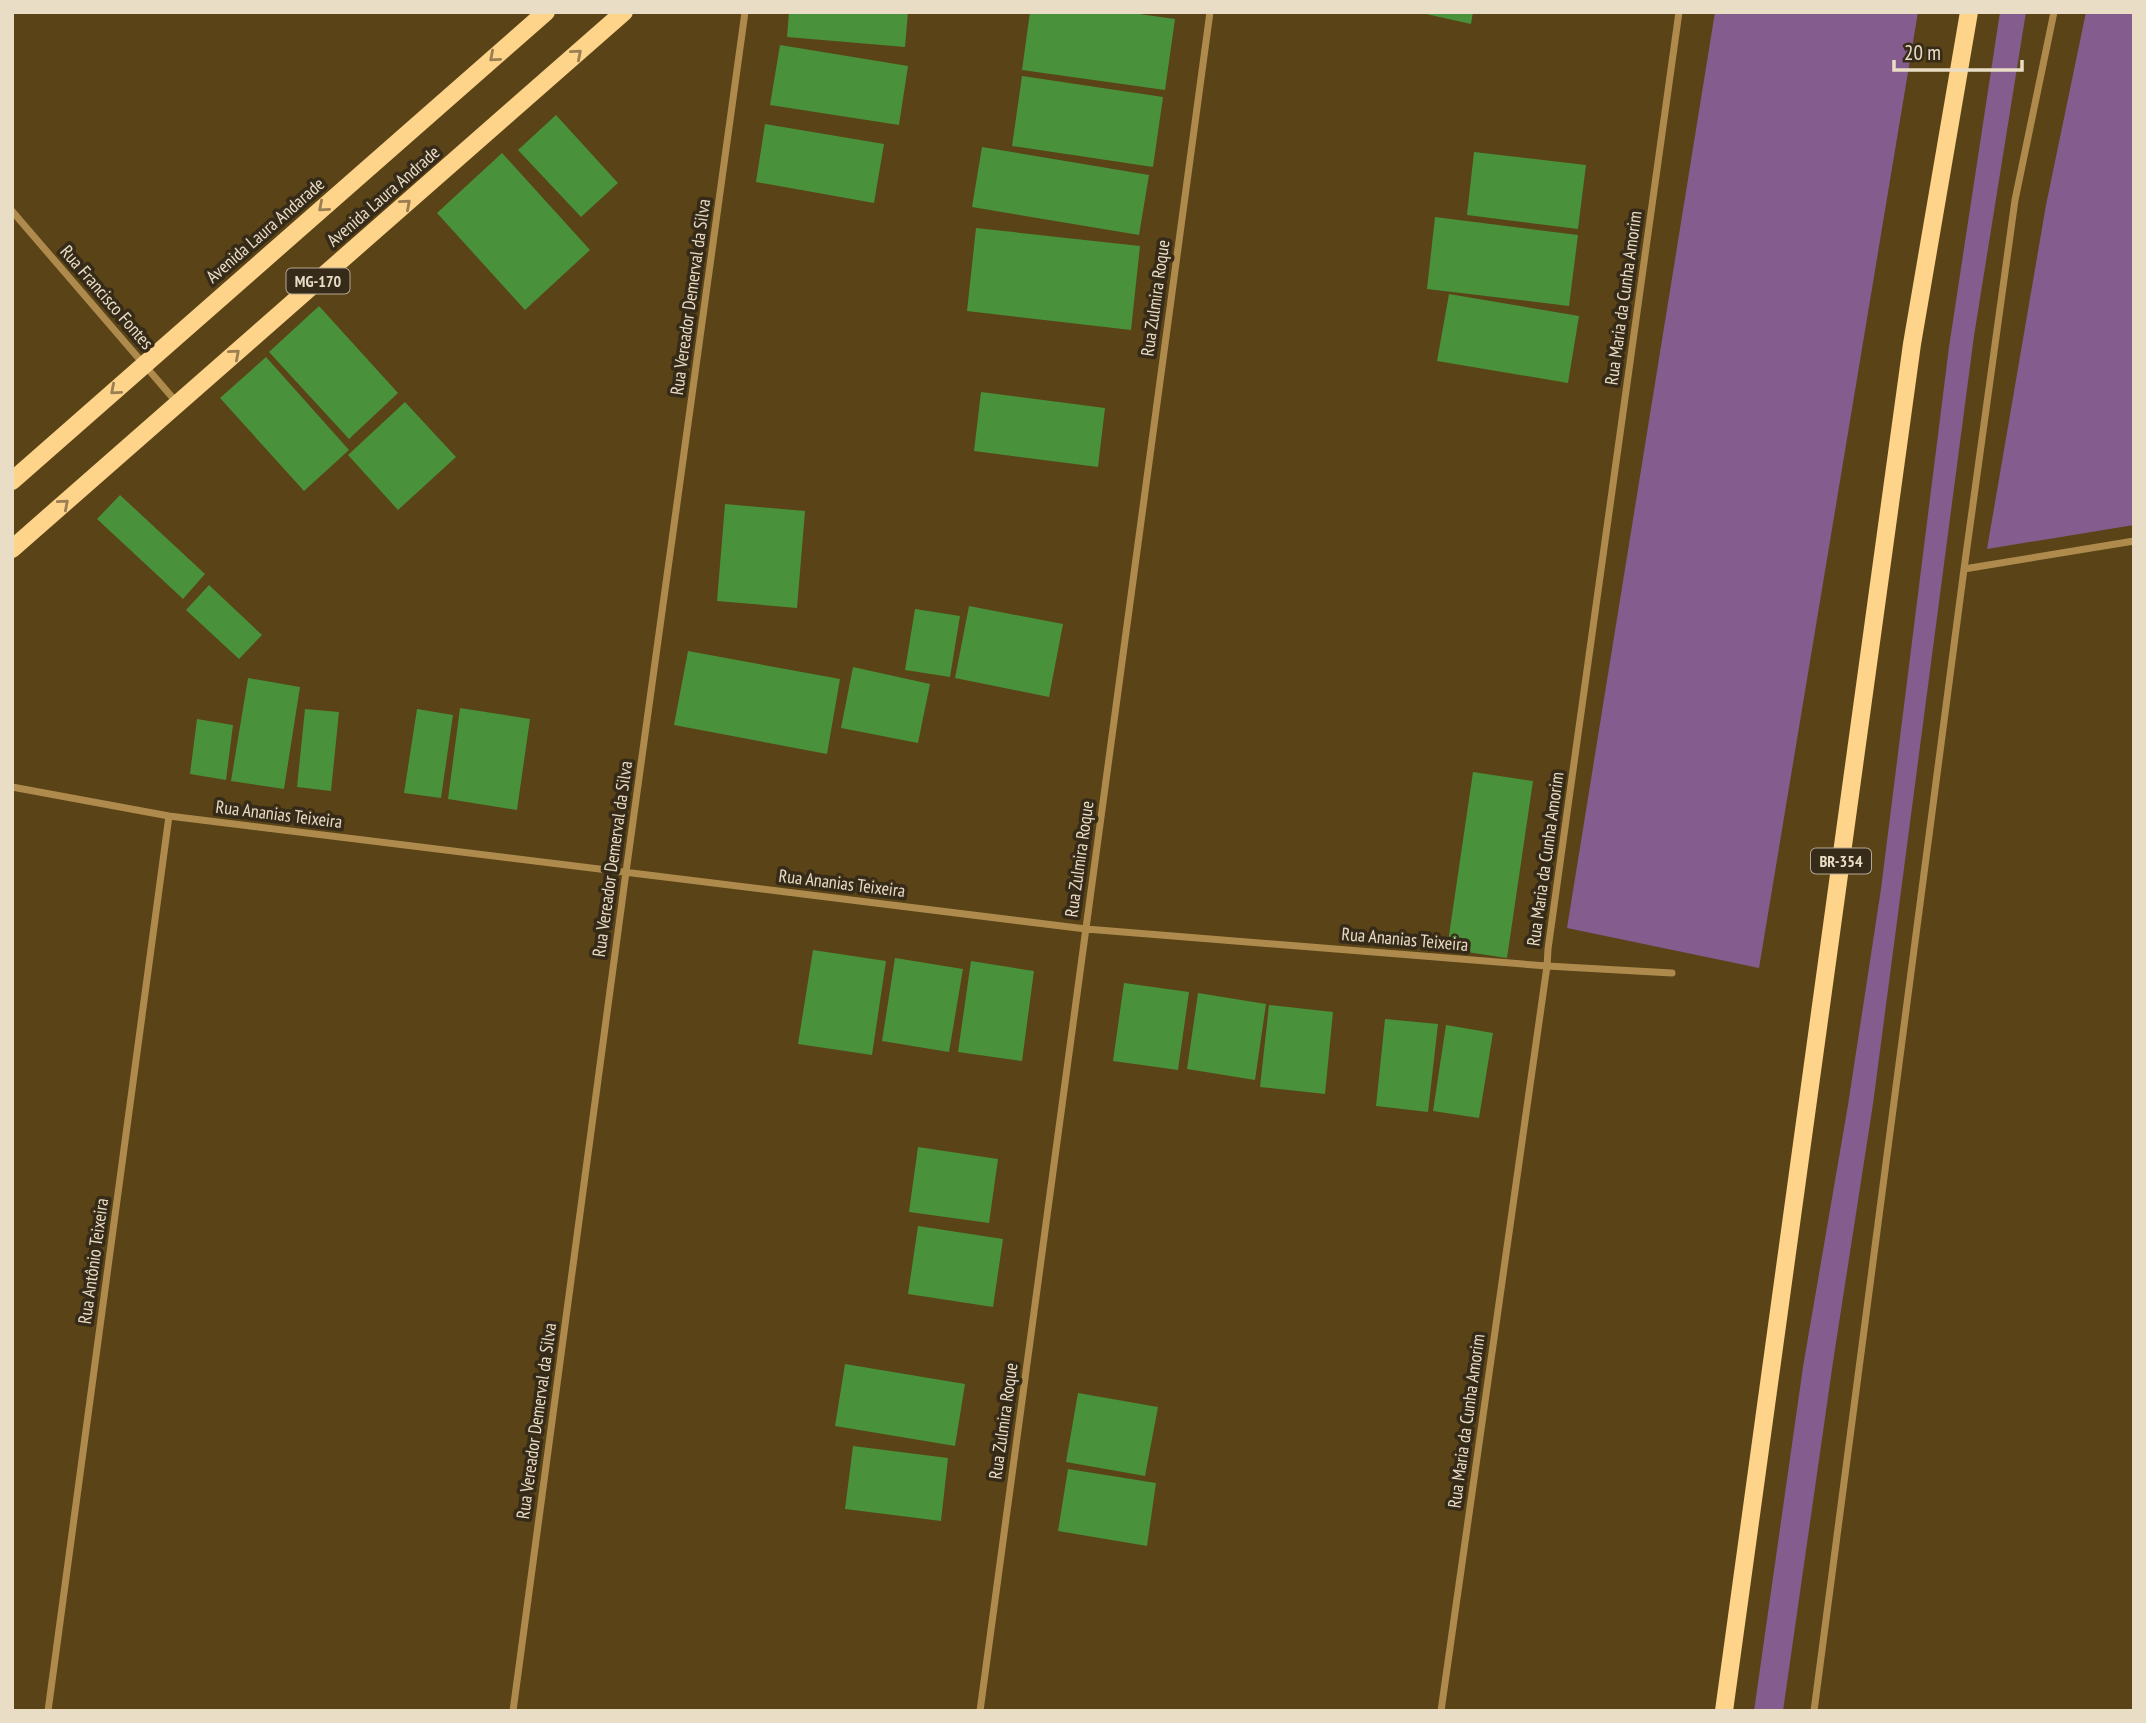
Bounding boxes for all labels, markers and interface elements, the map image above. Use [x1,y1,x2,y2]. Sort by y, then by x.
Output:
scale bar [1894,28,2022,72]
text: 20 m [1904,39,1941,66]
one-way arrow [489,49,502,61]
one-way arrow [568,50,581,62]
street label: Avenida Laura Andrade [322,141,444,251]
street label: Avenida Laura Andarade [201,172,329,288]
street label: Rua Vereador Demerval da Silva [665,197,715,397]
one-way arrow [318,199,331,211]
one-way arrow [398,200,411,212]
street label: Rua Maria da Cunha Amorim [1599,209,1647,387]
street label: Rua Zulmira Roque [1135,238,1175,358]
street label: Rua Francisco Fontes [56,240,158,354]
road number: MG-170 [286,268,350,294]
one-way arrow [227,350,240,362]
one-way arrow [111,382,124,394]
one-way arrow [55,500,68,512]
street label: Rua Vereador Demerval da Silva [587,759,637,959]
street label: Rua Maria da Cunha Amorim [1521,770,1569,948]
street label: Rua Ananias Teixeira [215,795,343,833]
street label: Rua Zulmira Roque [1059,799,1099,919]
road number: BR-354 [1811,848,1871,874]
street label: Rua Ananias Teixeira [778,864,906,902]
street label: Rua Ananias Teixeira [1341,922,1469,956]
street label: Rua Antônio Teixeira [73,1197,113,1325]
street label: Rua Vereador Demerval da Silva [511,1321,561,1521]
street label: Rua Maria da Cunha Amorim [1442,1332,1490,1510]
street label: Rua Zulmira Roque [983,1361,1023,1481]

